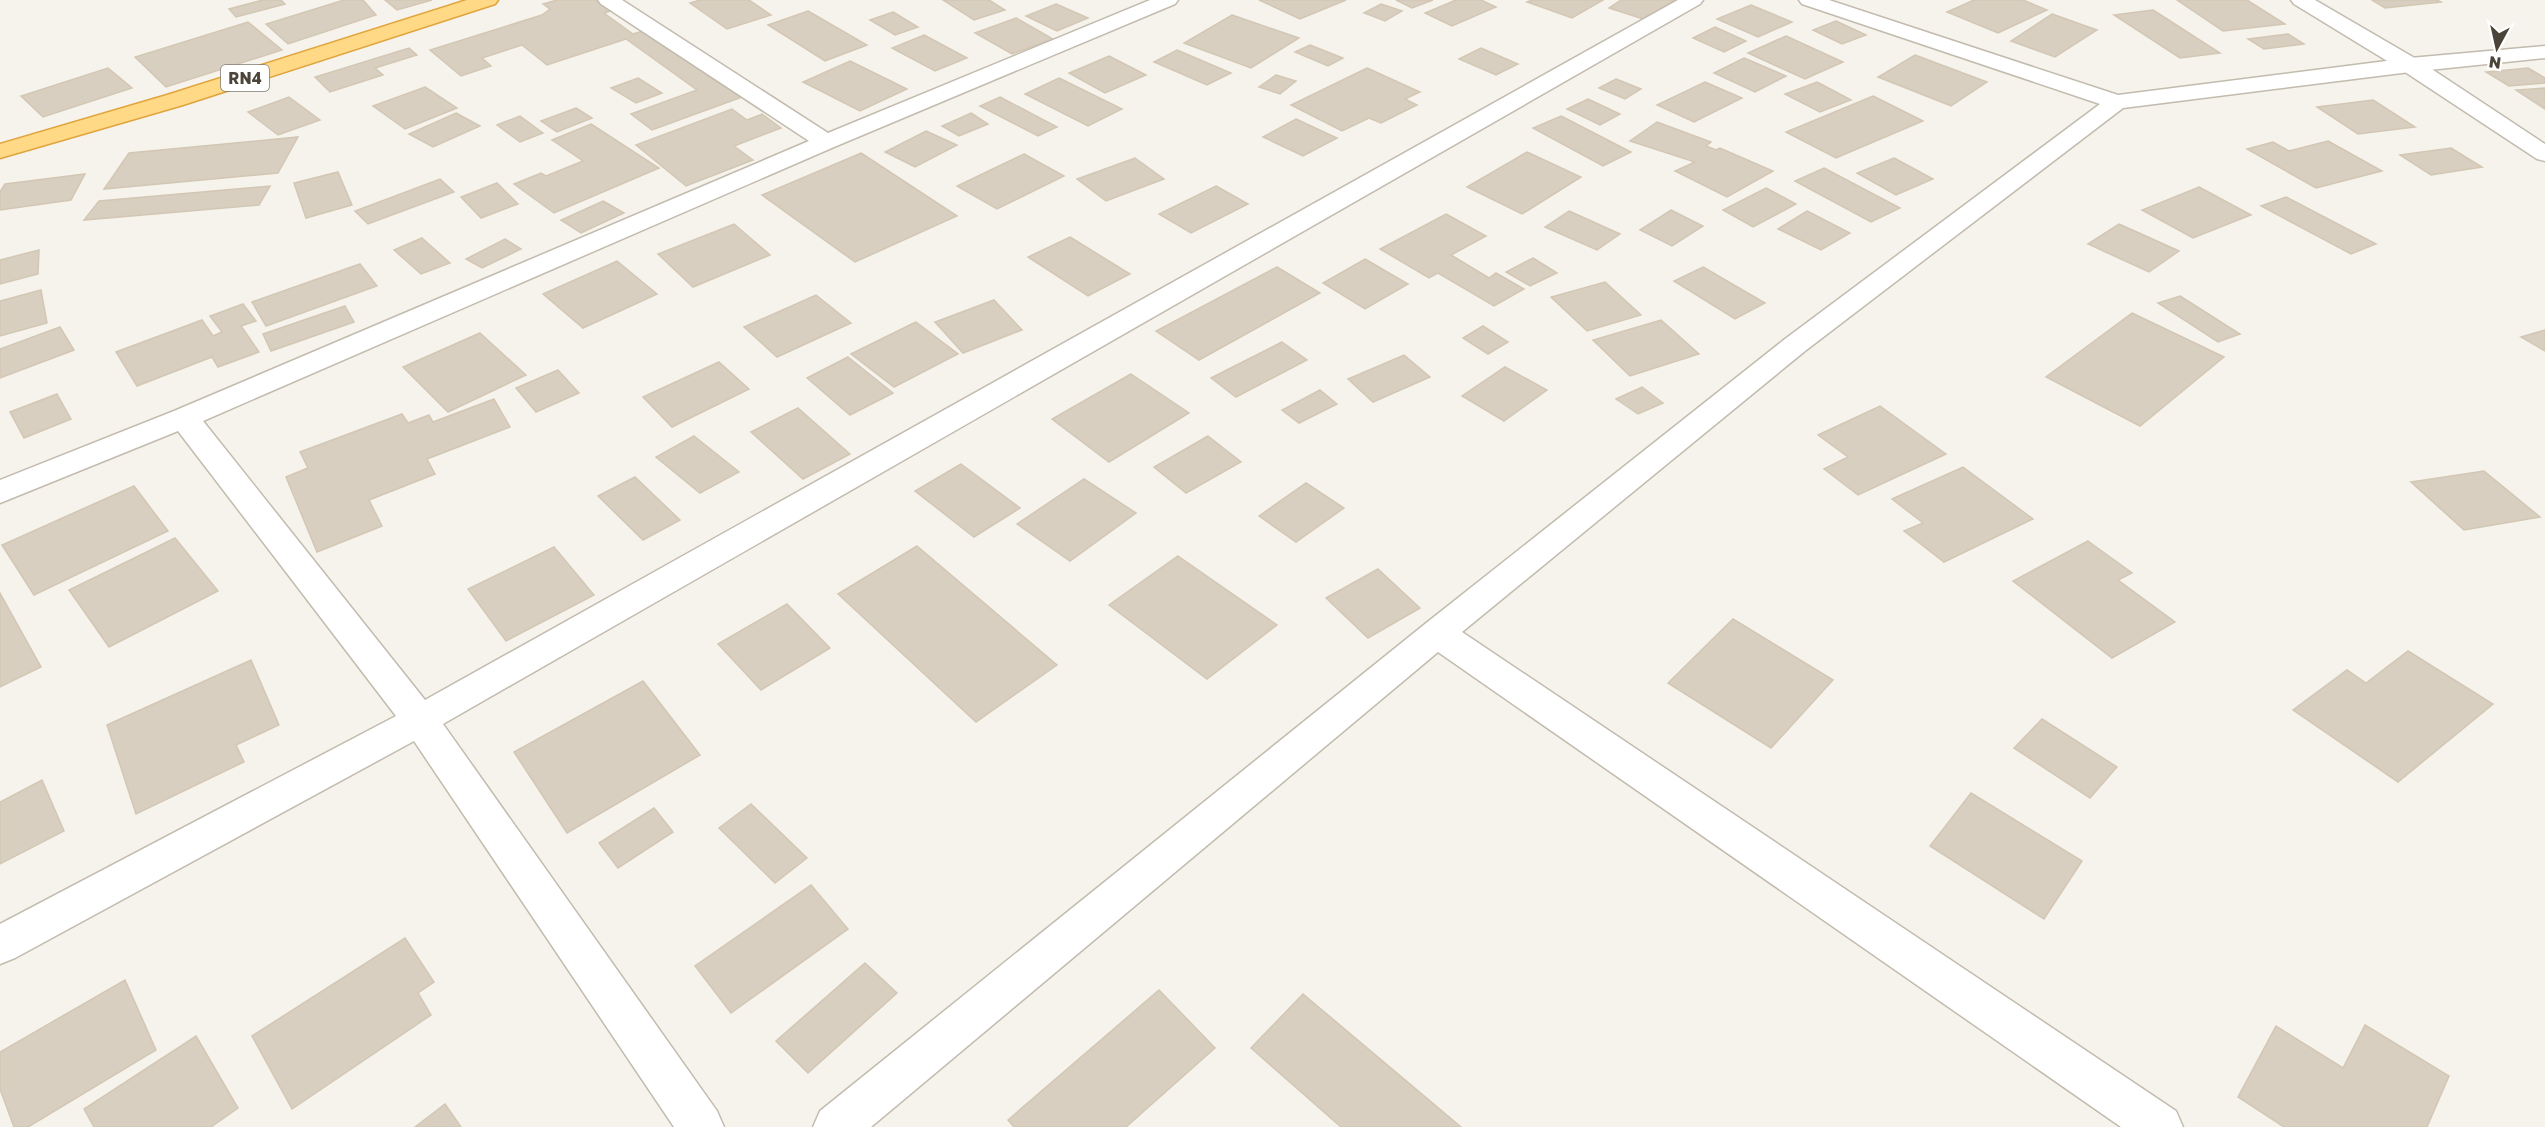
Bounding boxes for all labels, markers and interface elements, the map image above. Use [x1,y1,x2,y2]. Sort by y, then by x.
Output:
north arrow [2467,18,2527,78]
text: N [2487,52,2502,74]
road number: RN4 [221,65,269,91]

